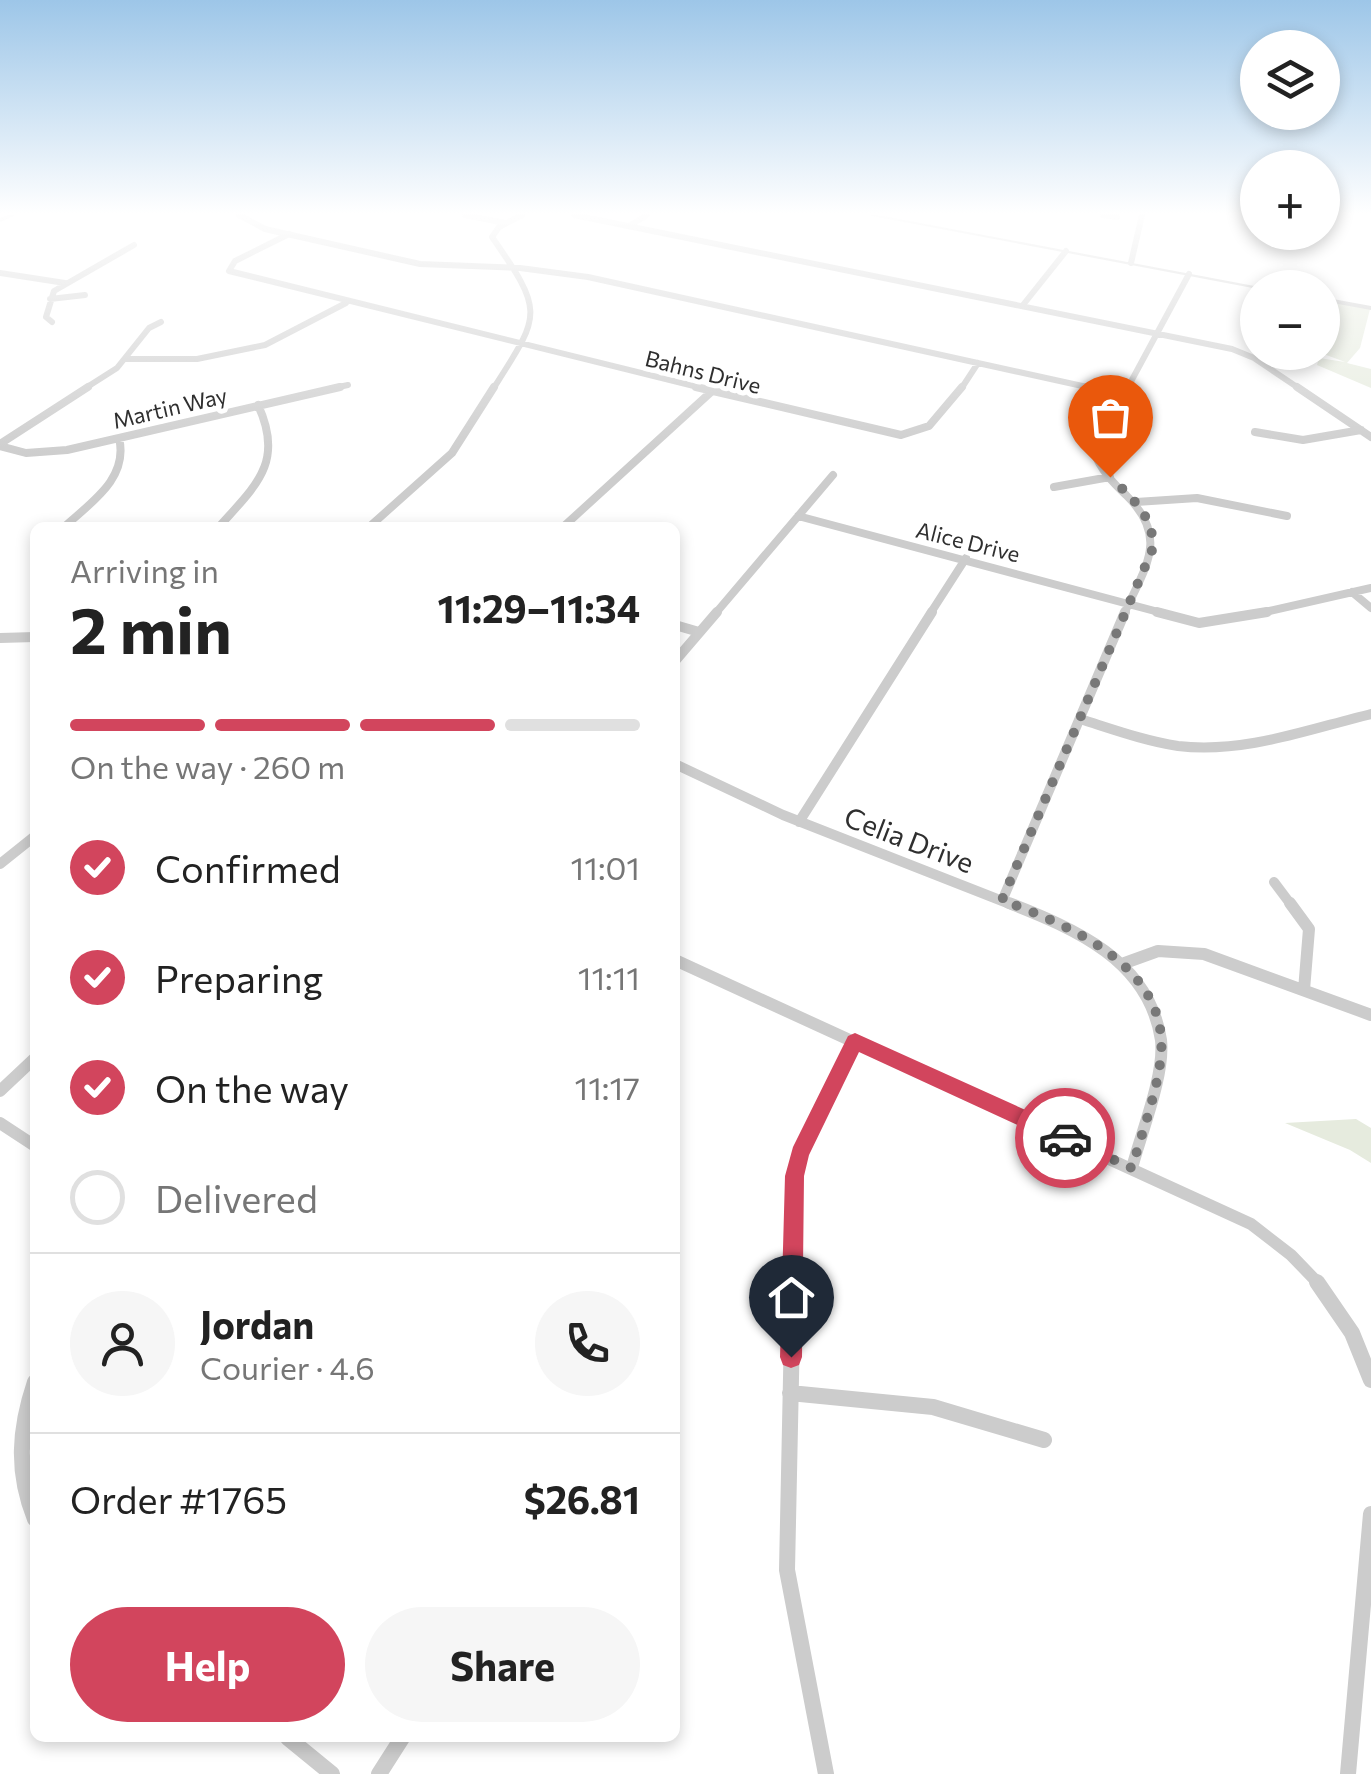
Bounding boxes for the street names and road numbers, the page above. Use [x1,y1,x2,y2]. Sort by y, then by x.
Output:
street label: Bahns Drive [642,344,764,399]
street label: Martin Way [110,381,230,434]
street label: Alice Drive [913,516,1023,567]
street label: Celia Drive [840,799,979,879]

